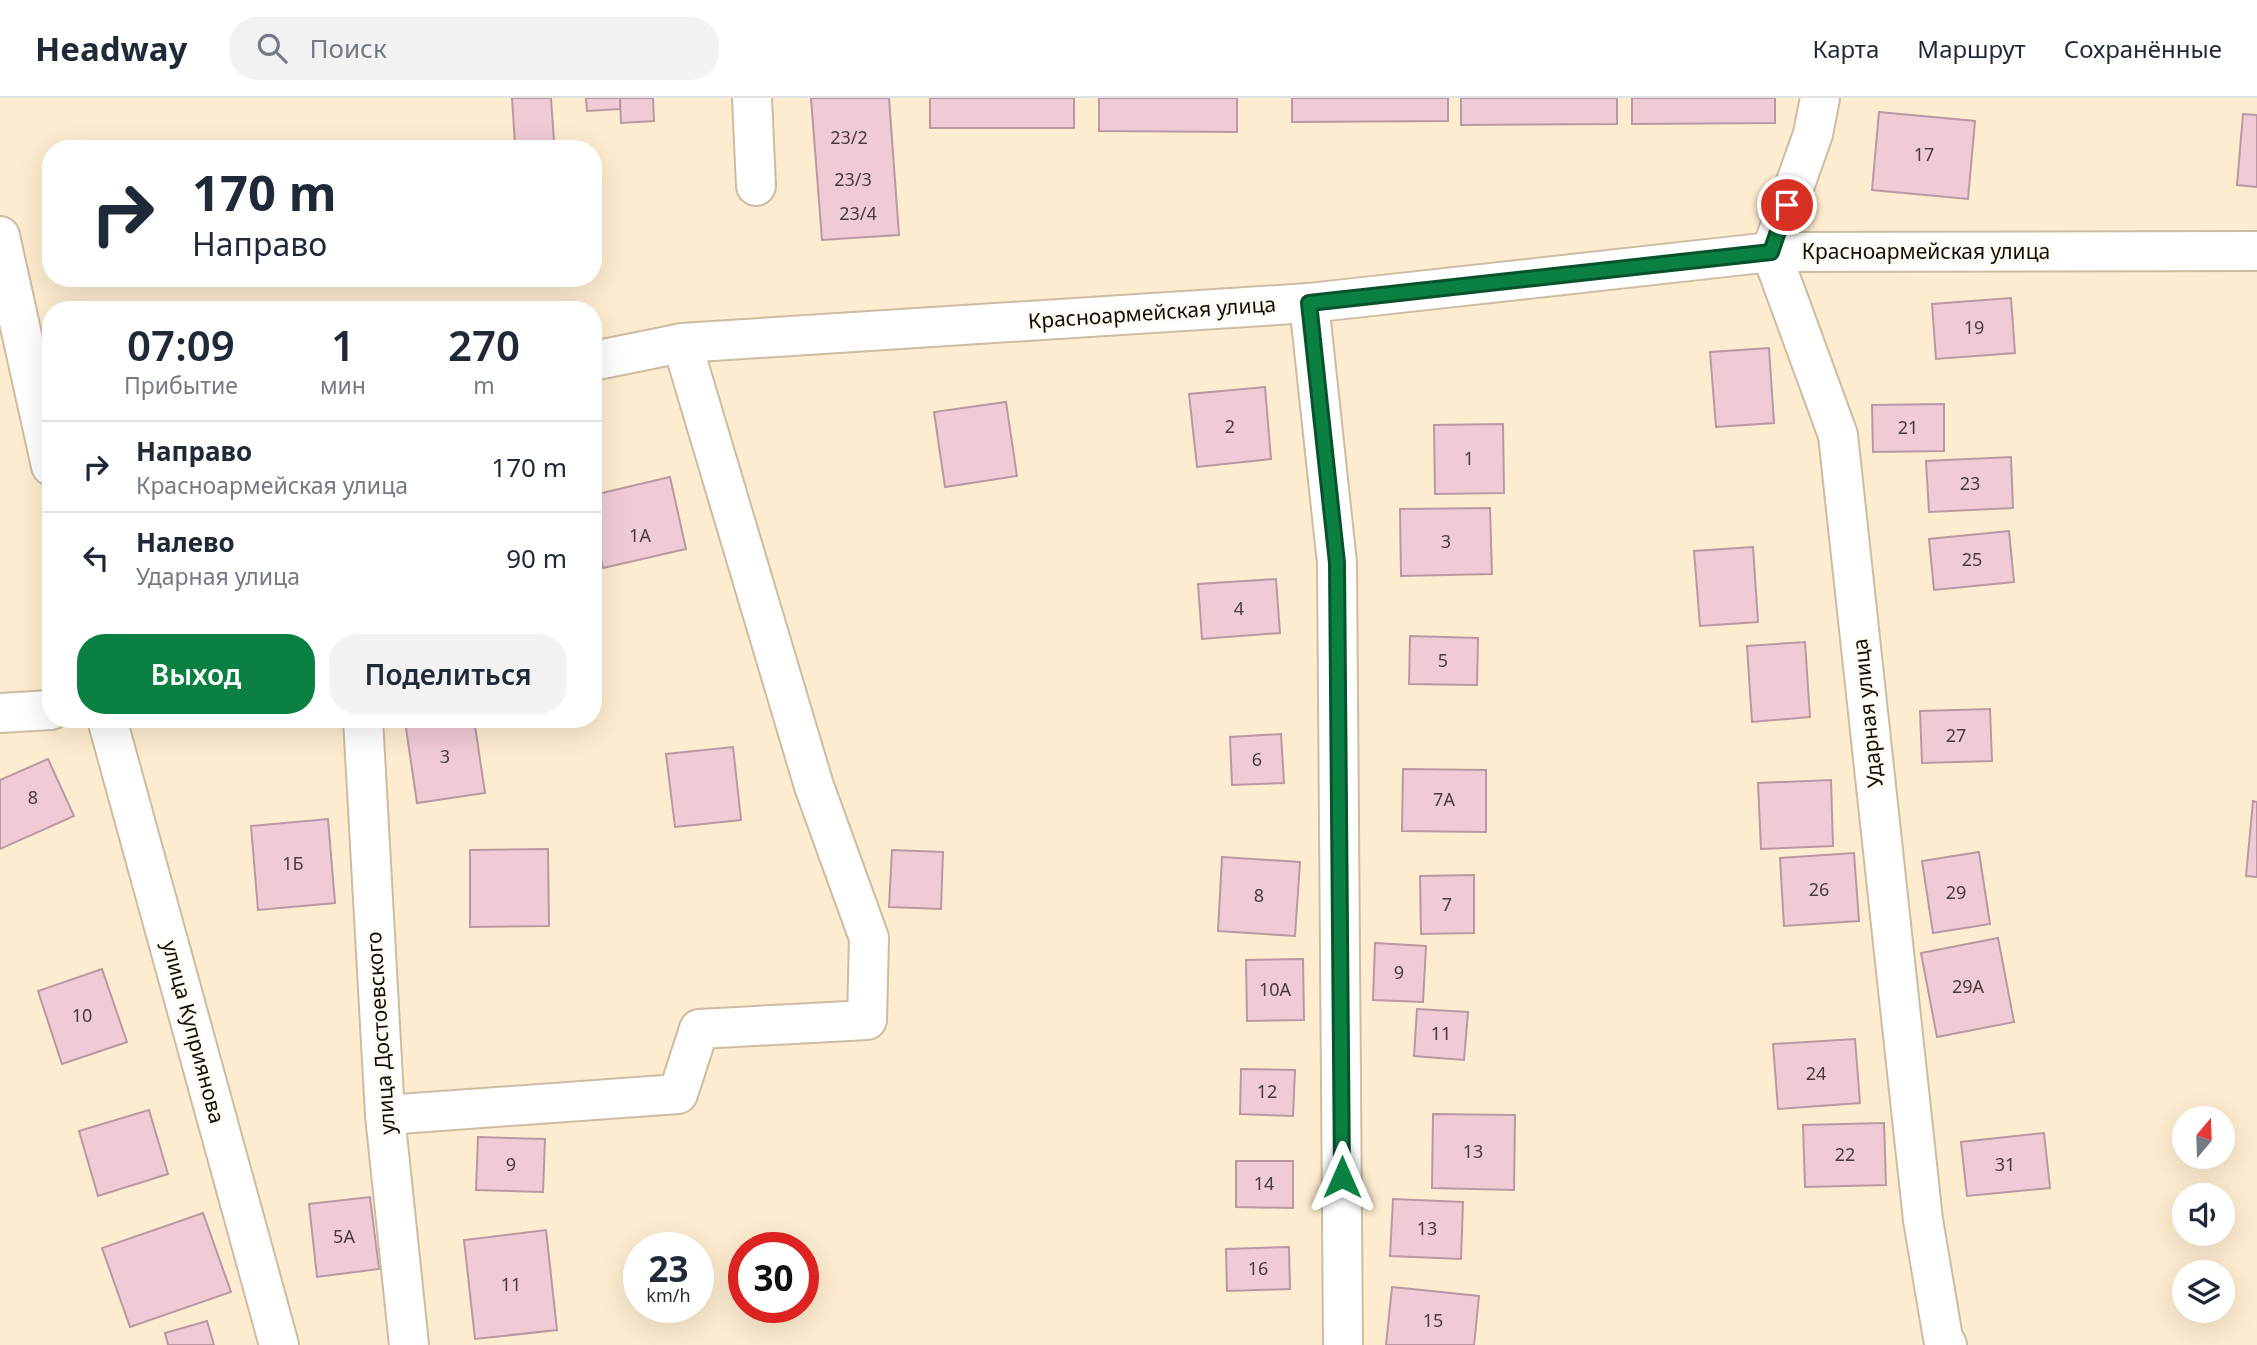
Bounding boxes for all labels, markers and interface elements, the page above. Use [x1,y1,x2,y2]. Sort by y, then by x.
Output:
search box [229,17,719,80]
text: Headway [35,26,187,71]
icon: search [253,29,291,67]
text: Поиск [309,30,387,66]
text: Карта [1812,32,1879,65]
text: Маршрут [1917,32,2026,65]
text: Сохранённые [2064,32,2222,65]
house number: 23/2 [830,125,868,149]
house number: 17 [1914,142,1934,166]
text: 170 m [192,159,337,225]
house number: 23/3 [834,167,872,191]
icon: right [77,168,168,259]
pin [1757,175,1817,235]
icon: arrive [1768,186,1806,224]
house number: 23/4 [839,201,877,225]
text: Направо [192,222,327,265]
street label: Красноармейская улица [1802,237,2050,265]
street label: Красноармейская улица [1027,289,1277,335]
house number: 19 [1964,315,1984,339]
text: 07:09 [127,316,235,373]
text: 1 [331,316,355,373]
text: 270 [448,316,520,373]
text: Прибытие [124,369,238,401]
text: мин [320,369,366,401]
text: m [473,369,495,401]
house number: 2 [1225,414,1235,438]
house number: 21 [1898,415,1918,439]
text: Направо [136,433,252,469]
house number: 1 [1464,446,1474,470]
icon: right [77,448,115,486]
text: 170 m [491,449,567,485]
text: Красноармейская улица [136,469,408,501]
house number: 23 [1960,471,1980,495]
house number: 1А [629,523,651,547]
text: Налево [136,524,235,560]
house number: 3 [1441,529,1451,553]
icon: left [77,539,115,577]
text: 90 m [506,540,567,576]
house number: 25 [1962,547,1982,571]
text: Ударная улица [136,560,300,592]
house number: 4 [1234,596,1244,620]
button: Выход [77,634,315,714]
button: Поделиться [329,634,567,714]
street label: Ударная улица [1845,637,1889,789]
house number: 5 [1438,648,1448,672]
house number: 27 [1946,723,1966,747]
house number: 3 [440,744,450,768]
house number: 6 [1252,747,1262,771]
house number: 8 [28,785,38,809]
house number: 7А [1433,787,1455,811]
house number: 1Б [282,851,304,875]
house number: 26 [1809,877,1829,901]
house number: 29 [1946,880,1966,904]
house number: 8 [1254,883,1264,907]
house number: 7 [1442,892,1452,916]
street label: улица Достоевского [359,931,401,1136]
street label: улица Куприянова [156,937,232,1126]
house number: 9 [1394,960,1404,984]
house number: 29А [1952,974,1985,998]
house number: 10А [1259,977,1292,1001]
house number: 10 [72,1003,92,1027]
house number: 11 [1431,1021,1451,1045]
house number: 24 [1806,1061,1826,1085]
house number: 12 [1257,1079,1277,1103]
north arrow [2172,1106,2235,1169]
map controls [2172,1106,2235,1323]
house number: 13 [1463,1139,1483,1163]
position arrow [1305,1140,1379,1214]
house number: 22 [1835,1142,1855,1166]
house number: 9 [506,1152,516,1176]
house number: 31 [1995,1152,2015,1176]
house number: 14 [1254,1171,1274,1195]
button: sound [2172,1183,2235,1246]
house number: 13 [1417,1216,1437,1240]
house number: 5А [333,1224,355,1248]
speed limit sign: 30 [728,1232,819,1323]
text: 23 [648,1245,689,1292]
house number: 16 [1248,1256,1268,1280]
button: layers [2172,1260,2235,1323]
house number: 11 [501,1272,521,1296]
text: km/h [646,1283,691,1307]
house number: 15 [1423,1308,1443,1332]

